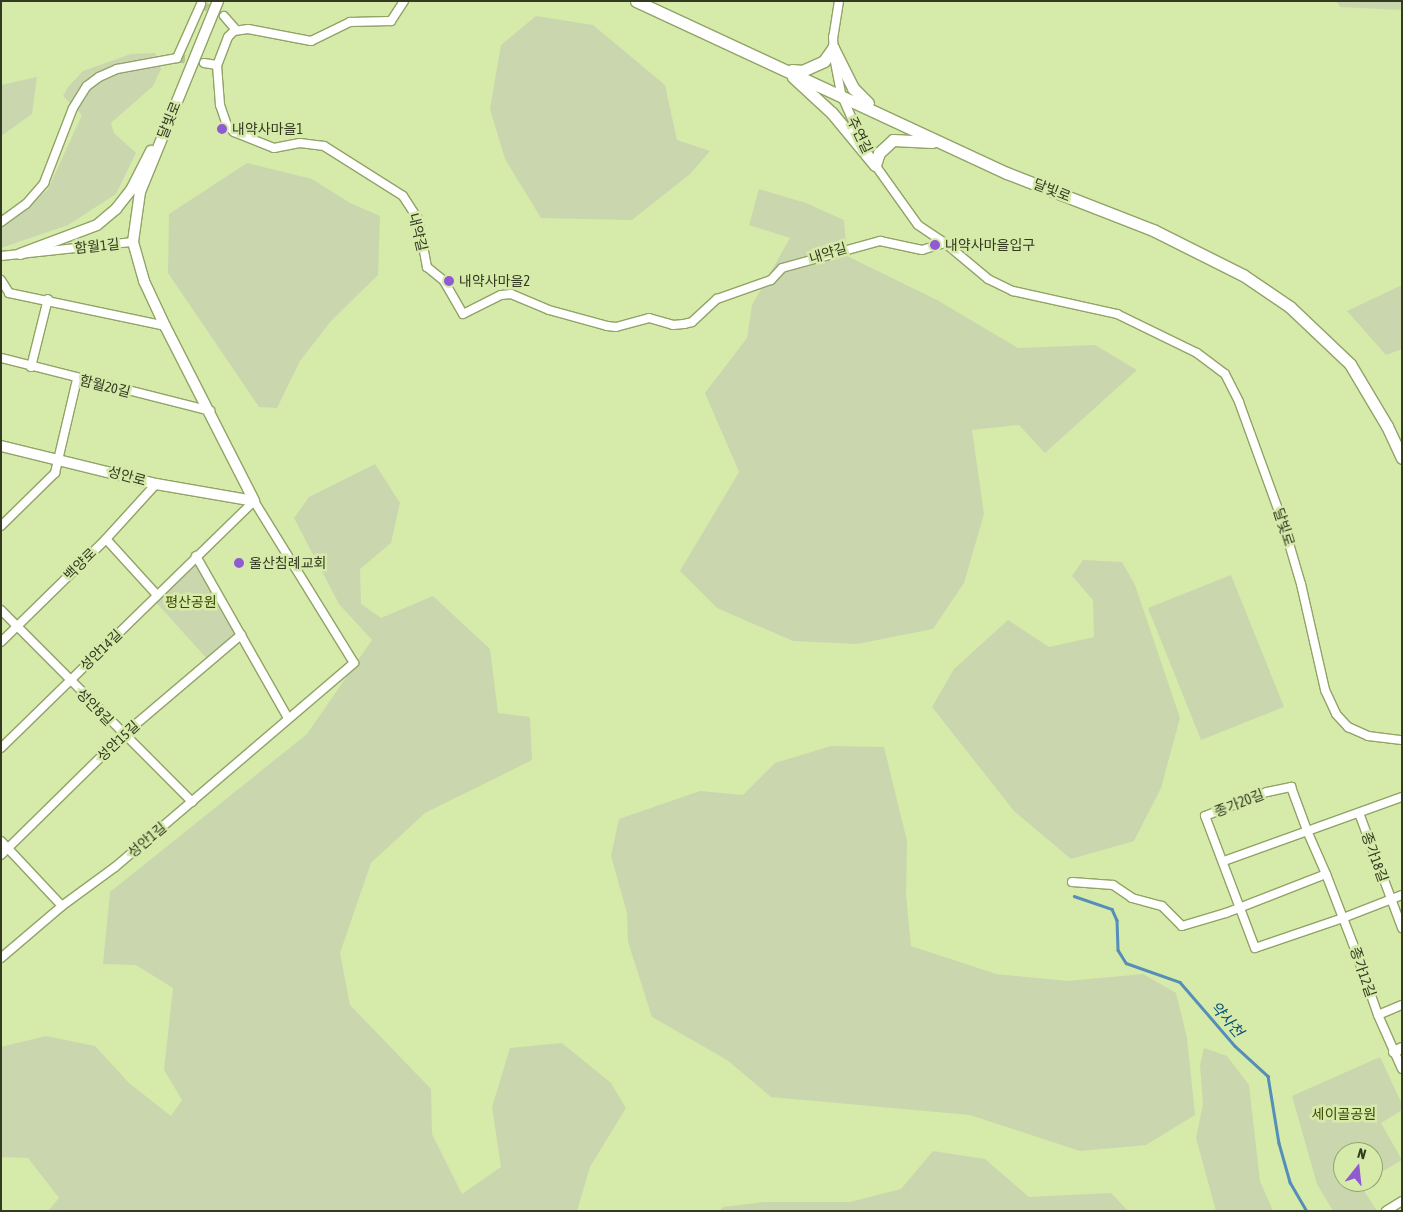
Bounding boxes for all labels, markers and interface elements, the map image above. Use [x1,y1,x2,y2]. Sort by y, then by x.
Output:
street label: 달빛로 [154,99,184,141]
street label: 주연길 [844,114,876,156]
place label: 내약사마을1 [232,121,303,137]
marker: 내약사마을1 [216,123,228,135]
street label: 달빛로 [1031,175,1073,205]
street label: 내약길 [405,211,431,253]
street label: 함월1길 [74,235,120,257]
place label: 내약사마을입구 [945,237,1035,253]
street label: 내약길 [807,239,849,267]
marker: 내약사마을입구 [929,239,941,251]
place label: 내약사마을2 [459,273,530,289]
marker: 내약사마을2 [443,275,455,287]
street label: 함월20길 [78,372,132,400]
street label: 성안로 [106,463,148,489]
street label: 달빛로 [1270,506,1298,548]
street label: 백양로 [60,544,100,584]
place label: 울산침례교회 [249,555,326,571]
marker: 울산침례교회 [233,557,245,569]
park label: 평산공원 [165,594,217,610]
street label: 성안14길 [77,626,125,674]
street label: 성안8길 [73,685,117,729]
street label: 성안15길 [93,717,143,765]
street label: 종가20길 [1212,786,1266,820]
street label: 성안1길 [124,819,170,861]
street label: 종가18길 [1358,830,1392,884]
street label: 종가12길 [1347,945,1379,999]
water label: 약사천 [1207,997,1247,1041]
park label: 세이골공원 [1312,1106,1376,1122]
north arrow [1333,1142,1383,1192]
text: N [1356,1145,1368,1162]

